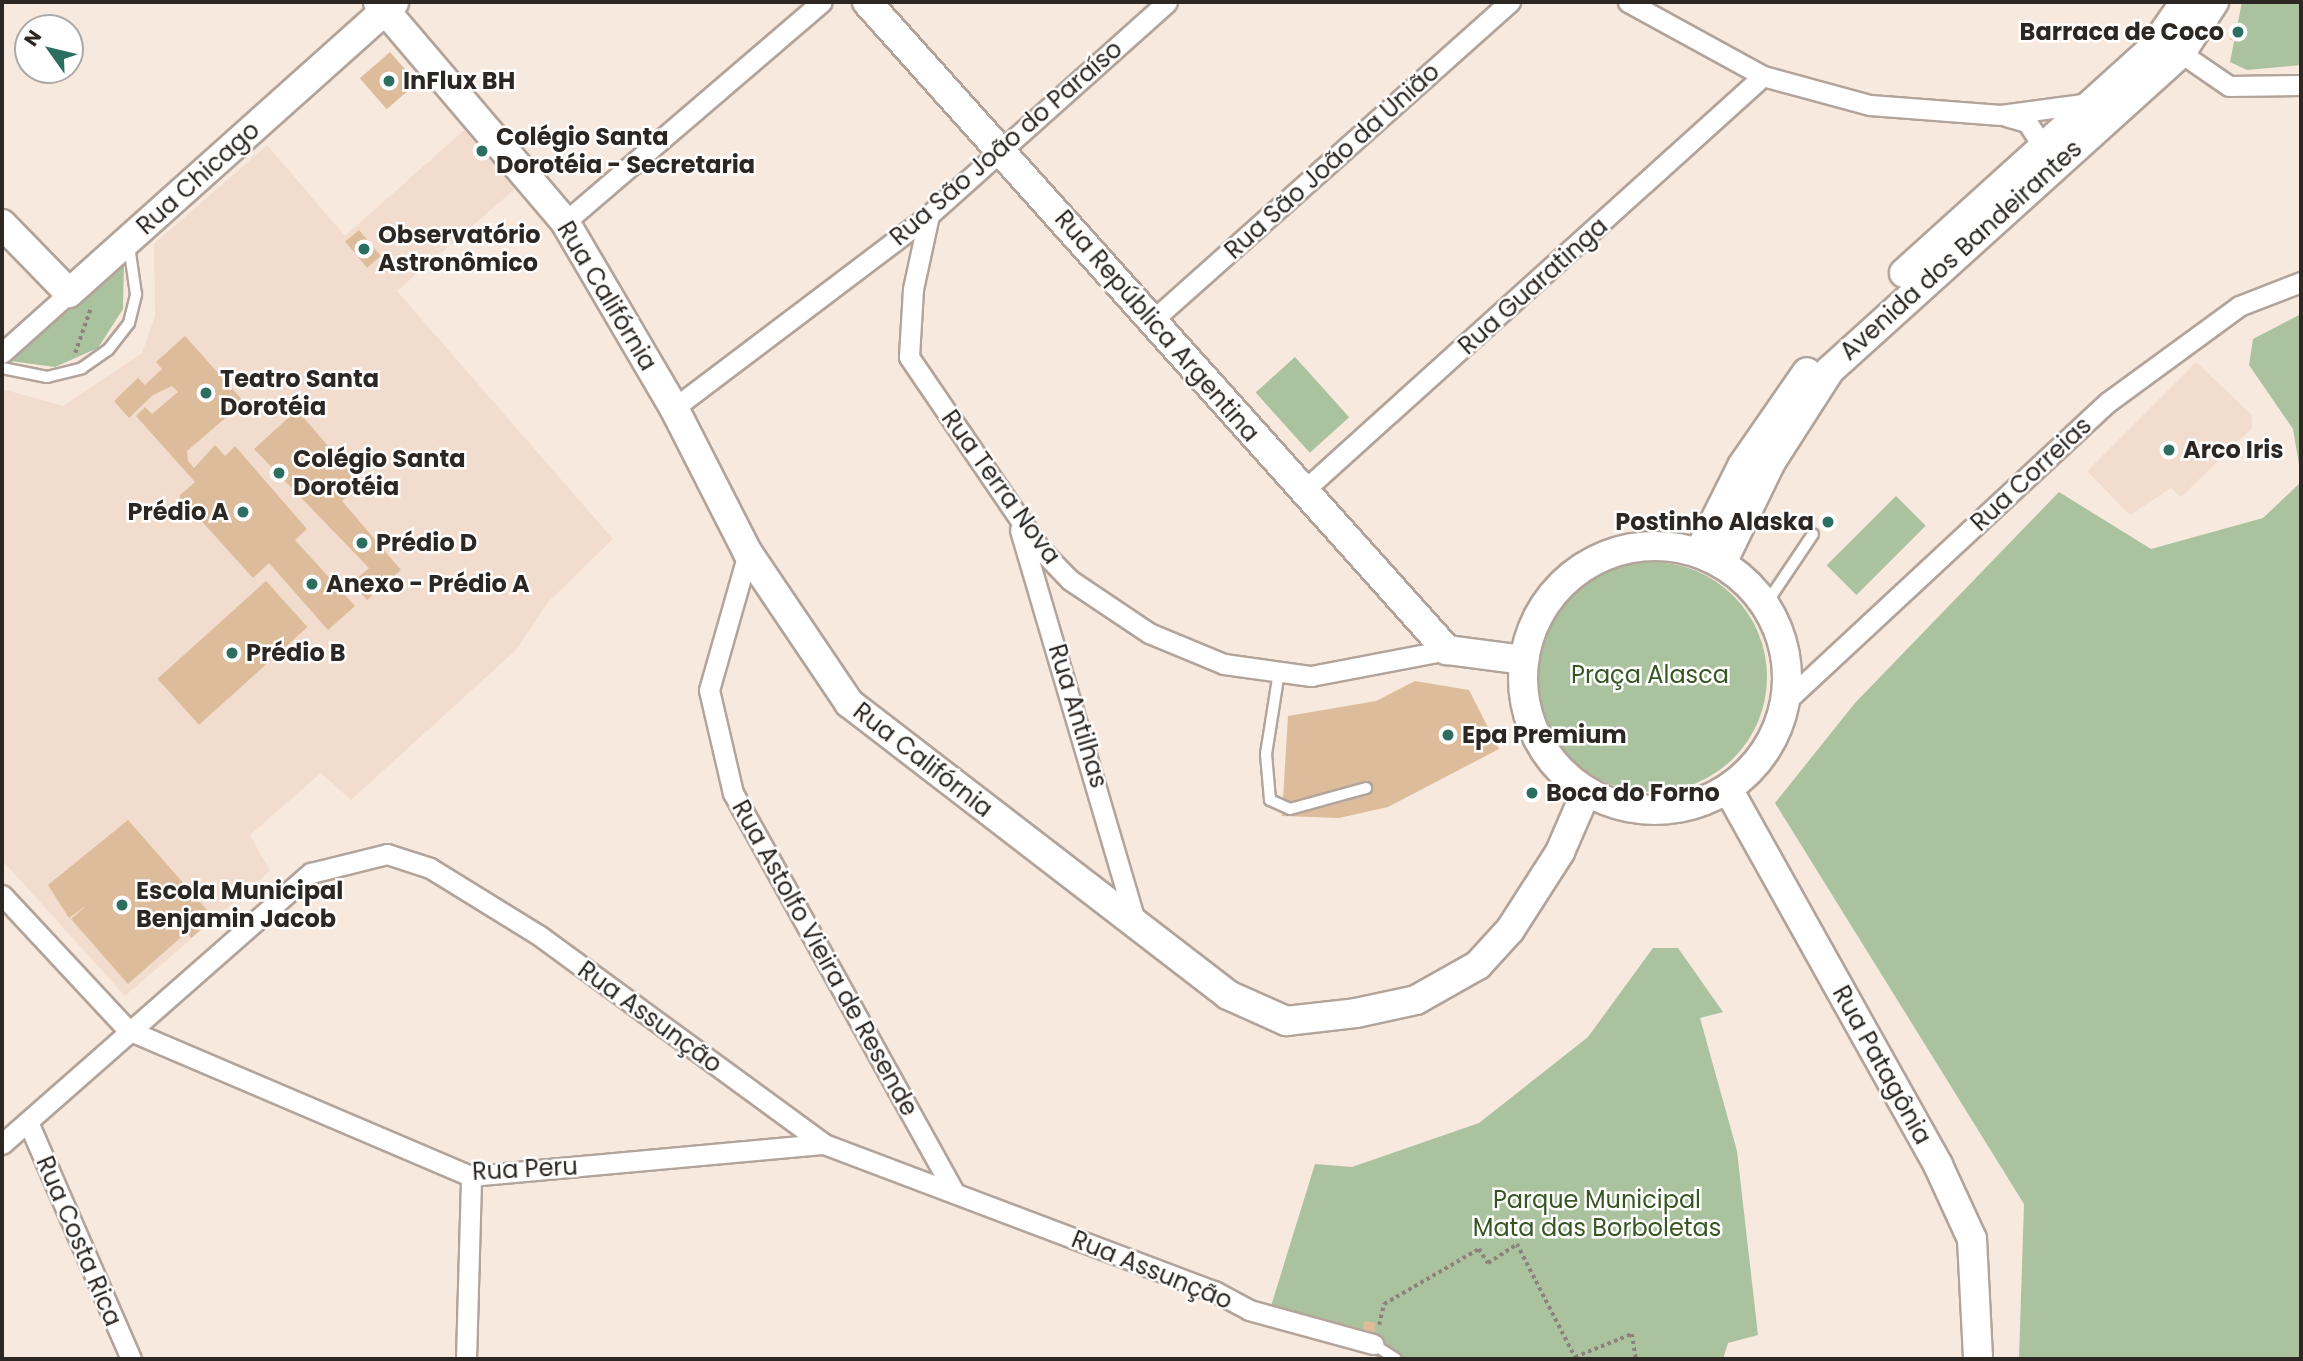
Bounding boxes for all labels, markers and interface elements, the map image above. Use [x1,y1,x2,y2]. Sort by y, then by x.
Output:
north arrow [14,14,84,84]
place label: Barraca de Coco [2020,18,2224,46]
marker: Barraca de Coco [2230,24,2246,40]
text: N [18,25,48,52]
street label: Rua São João do Paraíso [884,34,1128,252]
street label: Rua São João da União [1219,57,1445,265]
place label: InFlux BH [403,67,515,95]
marker: InFlux BH [381,73,397,89]
street label: Rua Chicago [131,116,265,240]
place label: Colégio Santa Dorotéia - Secretaria [496,123,755,179]
street label: Avenida dos Bandeirantes [1834,134,2088,366]
marker: Colégio Santa Dorotéia - Secretaria [474,143,490,159]
street label: Rua República Argentina [1049,205,1265,447]
street label: Rua Guaratinga [1453,212,1613,360]
street label: Rua Califórnia [551,216,663,376]
place label: Observatório Astronômico [378,221,541,277]
marker: Observatório Astronômico [356,241,372,257]
place label: Teatro Santa Dorotéia [220,365,379,421]
marker: Teatro Santa Dorotéia [198,385,214,401]
street label: Rua Terra Nova [936,405,1066,569]
street label: Rua Correias [1965,411,2097,537]
place label: Arco Iris [2183,436,2284,464]
marker: Arco Iris [2161,442,2177,458]
place label: Colégio Santa Dorotéia [293,445,465,501]
marker: Colégio Santa Dorotéia [271,465,287,481]
place label: Prédio A [128,498,229,526]
marker: Prédio A [235,504,251,520]
place label: Postinho Alaska [1615,508,1814,536]
marker: Postinho Alaska [1820,514,1836,530]
place label: Prédio D [376,529,477,557]
marker: Prédio D [354,535,370,551]
place label: Anexo - Prédio A [326,570,530,598]
marker: Anexo - Prédio A [304,576,320,592]
place label: Prédio B [246,639,346,667]
street label: Rua Antilhas [1042,641,1114,791]
marker: Prédio B [224,645,240,661]
park label: Praça Alasca [1571,661,1729,689]
street label: Rua Califórnia [848,697,998,823]
place label: Epa Premium [1462,721,1627,749]
marker: Epa Premium [1440,727,1456,743]
place label: Boca do Forno [1546,779,1720,807]
marker: Boca do Forno [1524,785,1540,801]
street label: Rua Astolfo Vieira de Resende [726,795,924,1121]
place label: Escola Municipal Benjamin Jacob [136,877,343,933]
marker: Escola Municipal Benjamin Jacob [114,897,130,913]
street label: Rua Assunção [572,955,728,1079]
street label: Rua Patagônia [1827,981,1937,1149]
street label: Rua Costa Rica [30,1152,128,1330]
street label: Rua Peru [471,1152,579,1186]
park label: Parque Municipal Mata das Borboletas [1473,1186,1721,1242]
street label: Rua Assunção [1067,1225,1237,1315]

